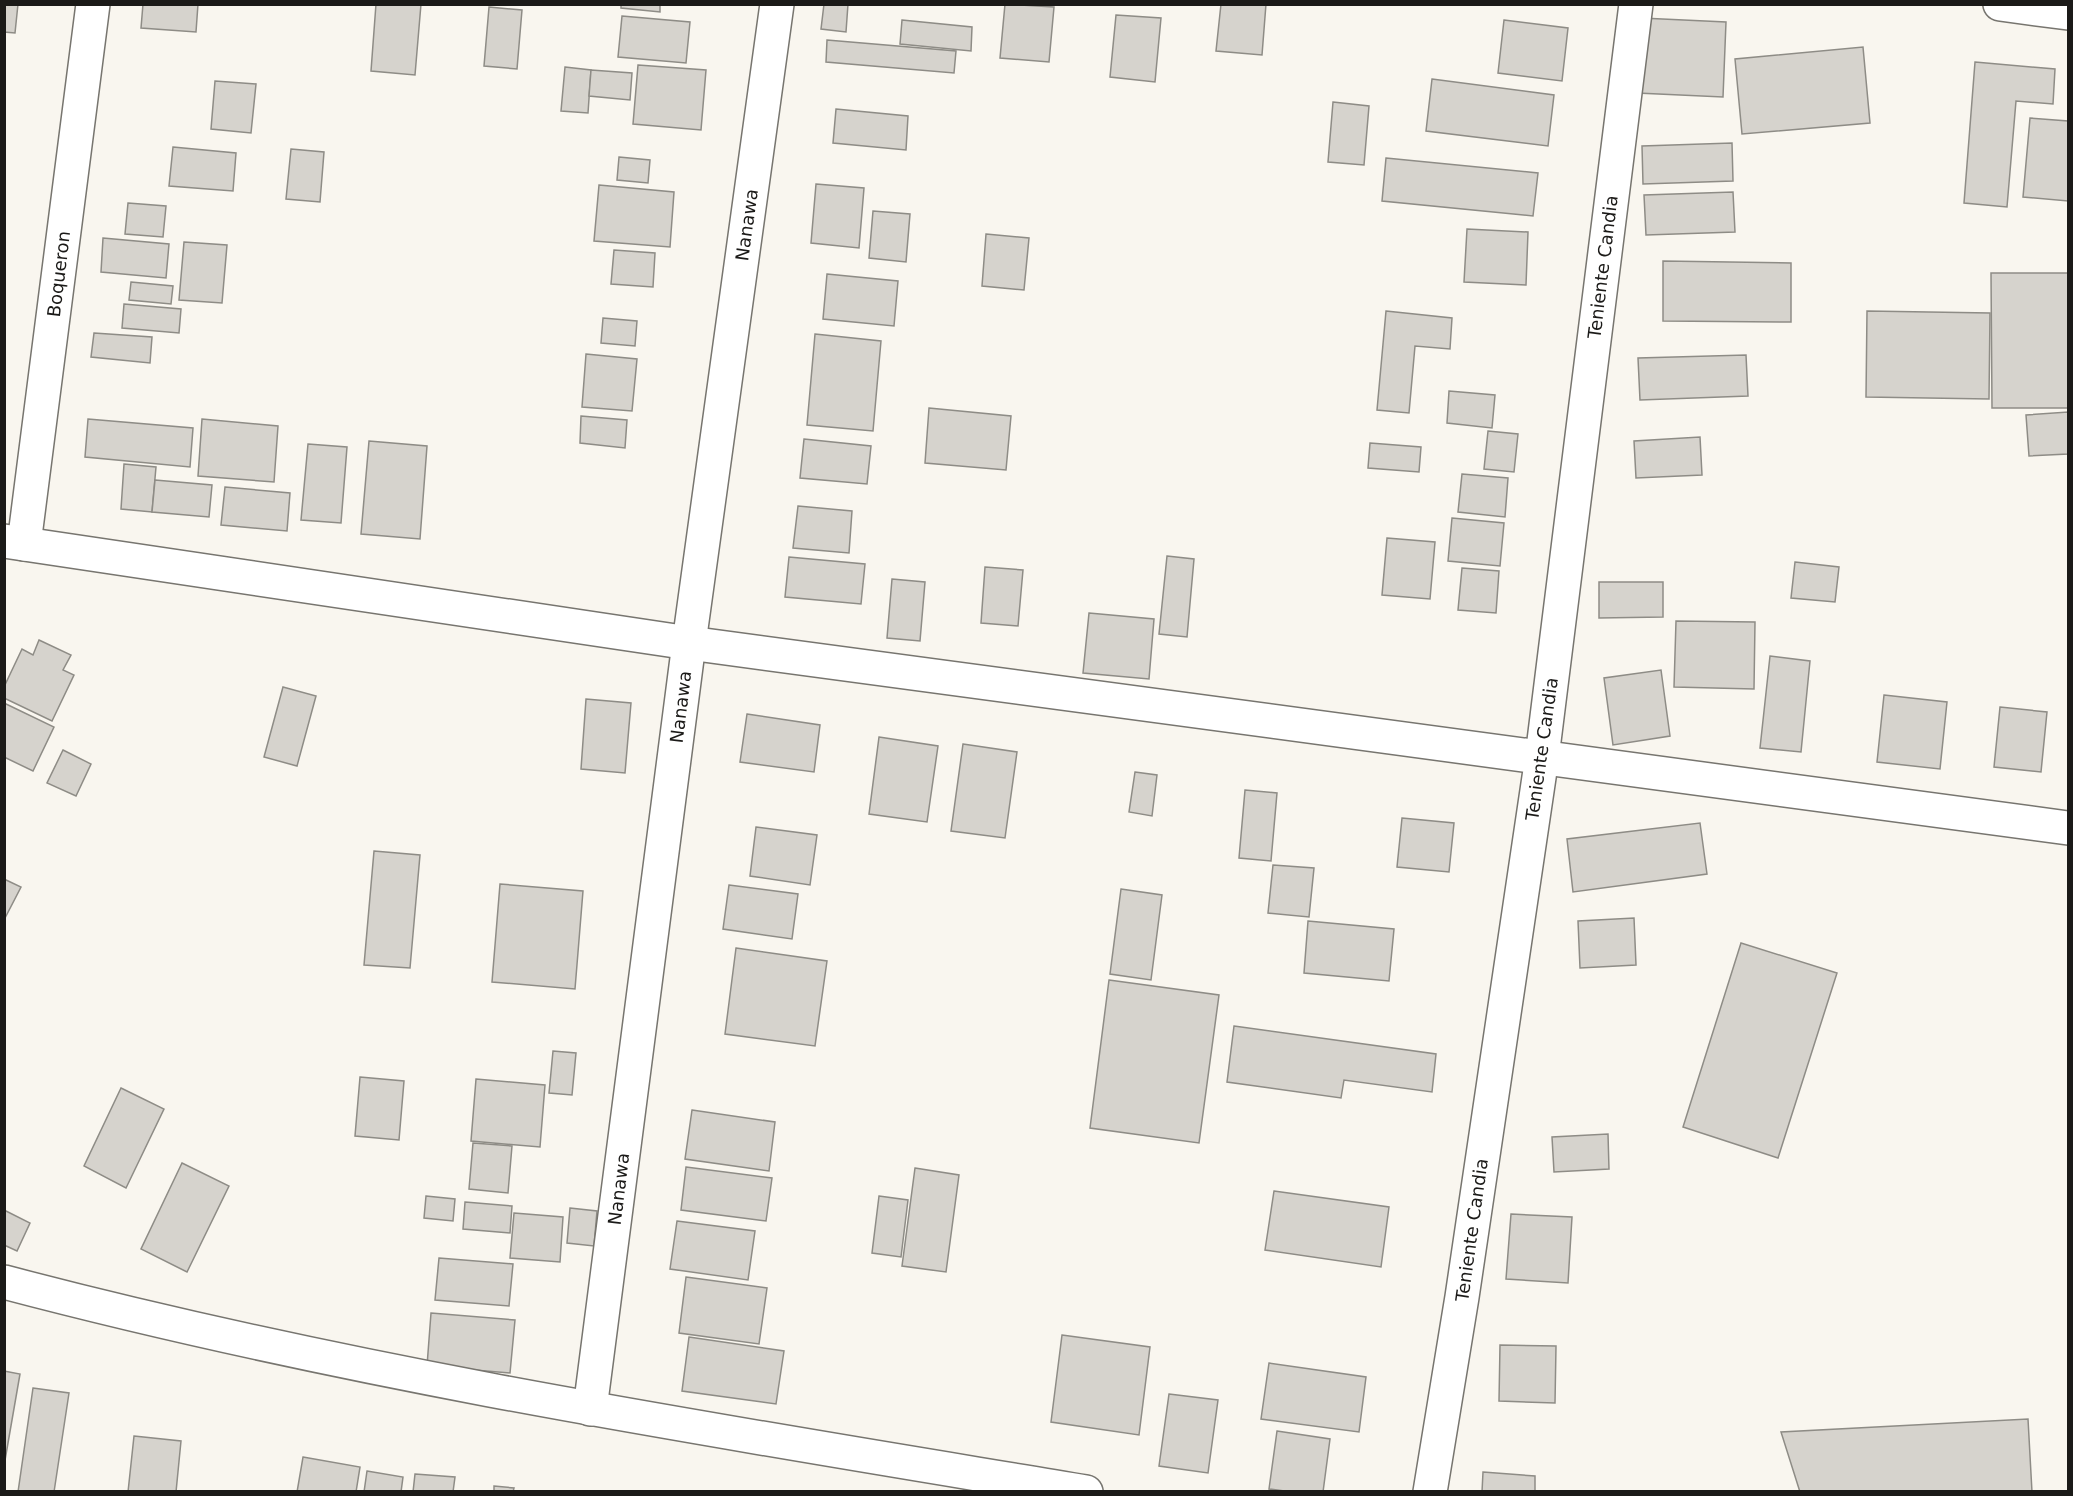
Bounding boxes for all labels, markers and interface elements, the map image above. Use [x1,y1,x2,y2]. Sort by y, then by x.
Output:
street label: Nanawa [731,187,762,262]
street label: Teniente Candia [1583,194,1622,341]
street label: Boqueron [43,230,74,318]
street label: Nanawa [666,670,695,744]
street label: Teniente Candia [1521,676,1562,823]
street label: Nanawa [604,1152,633,1226]
street label: Teniente Candia [1451,1157,1492,1304]

